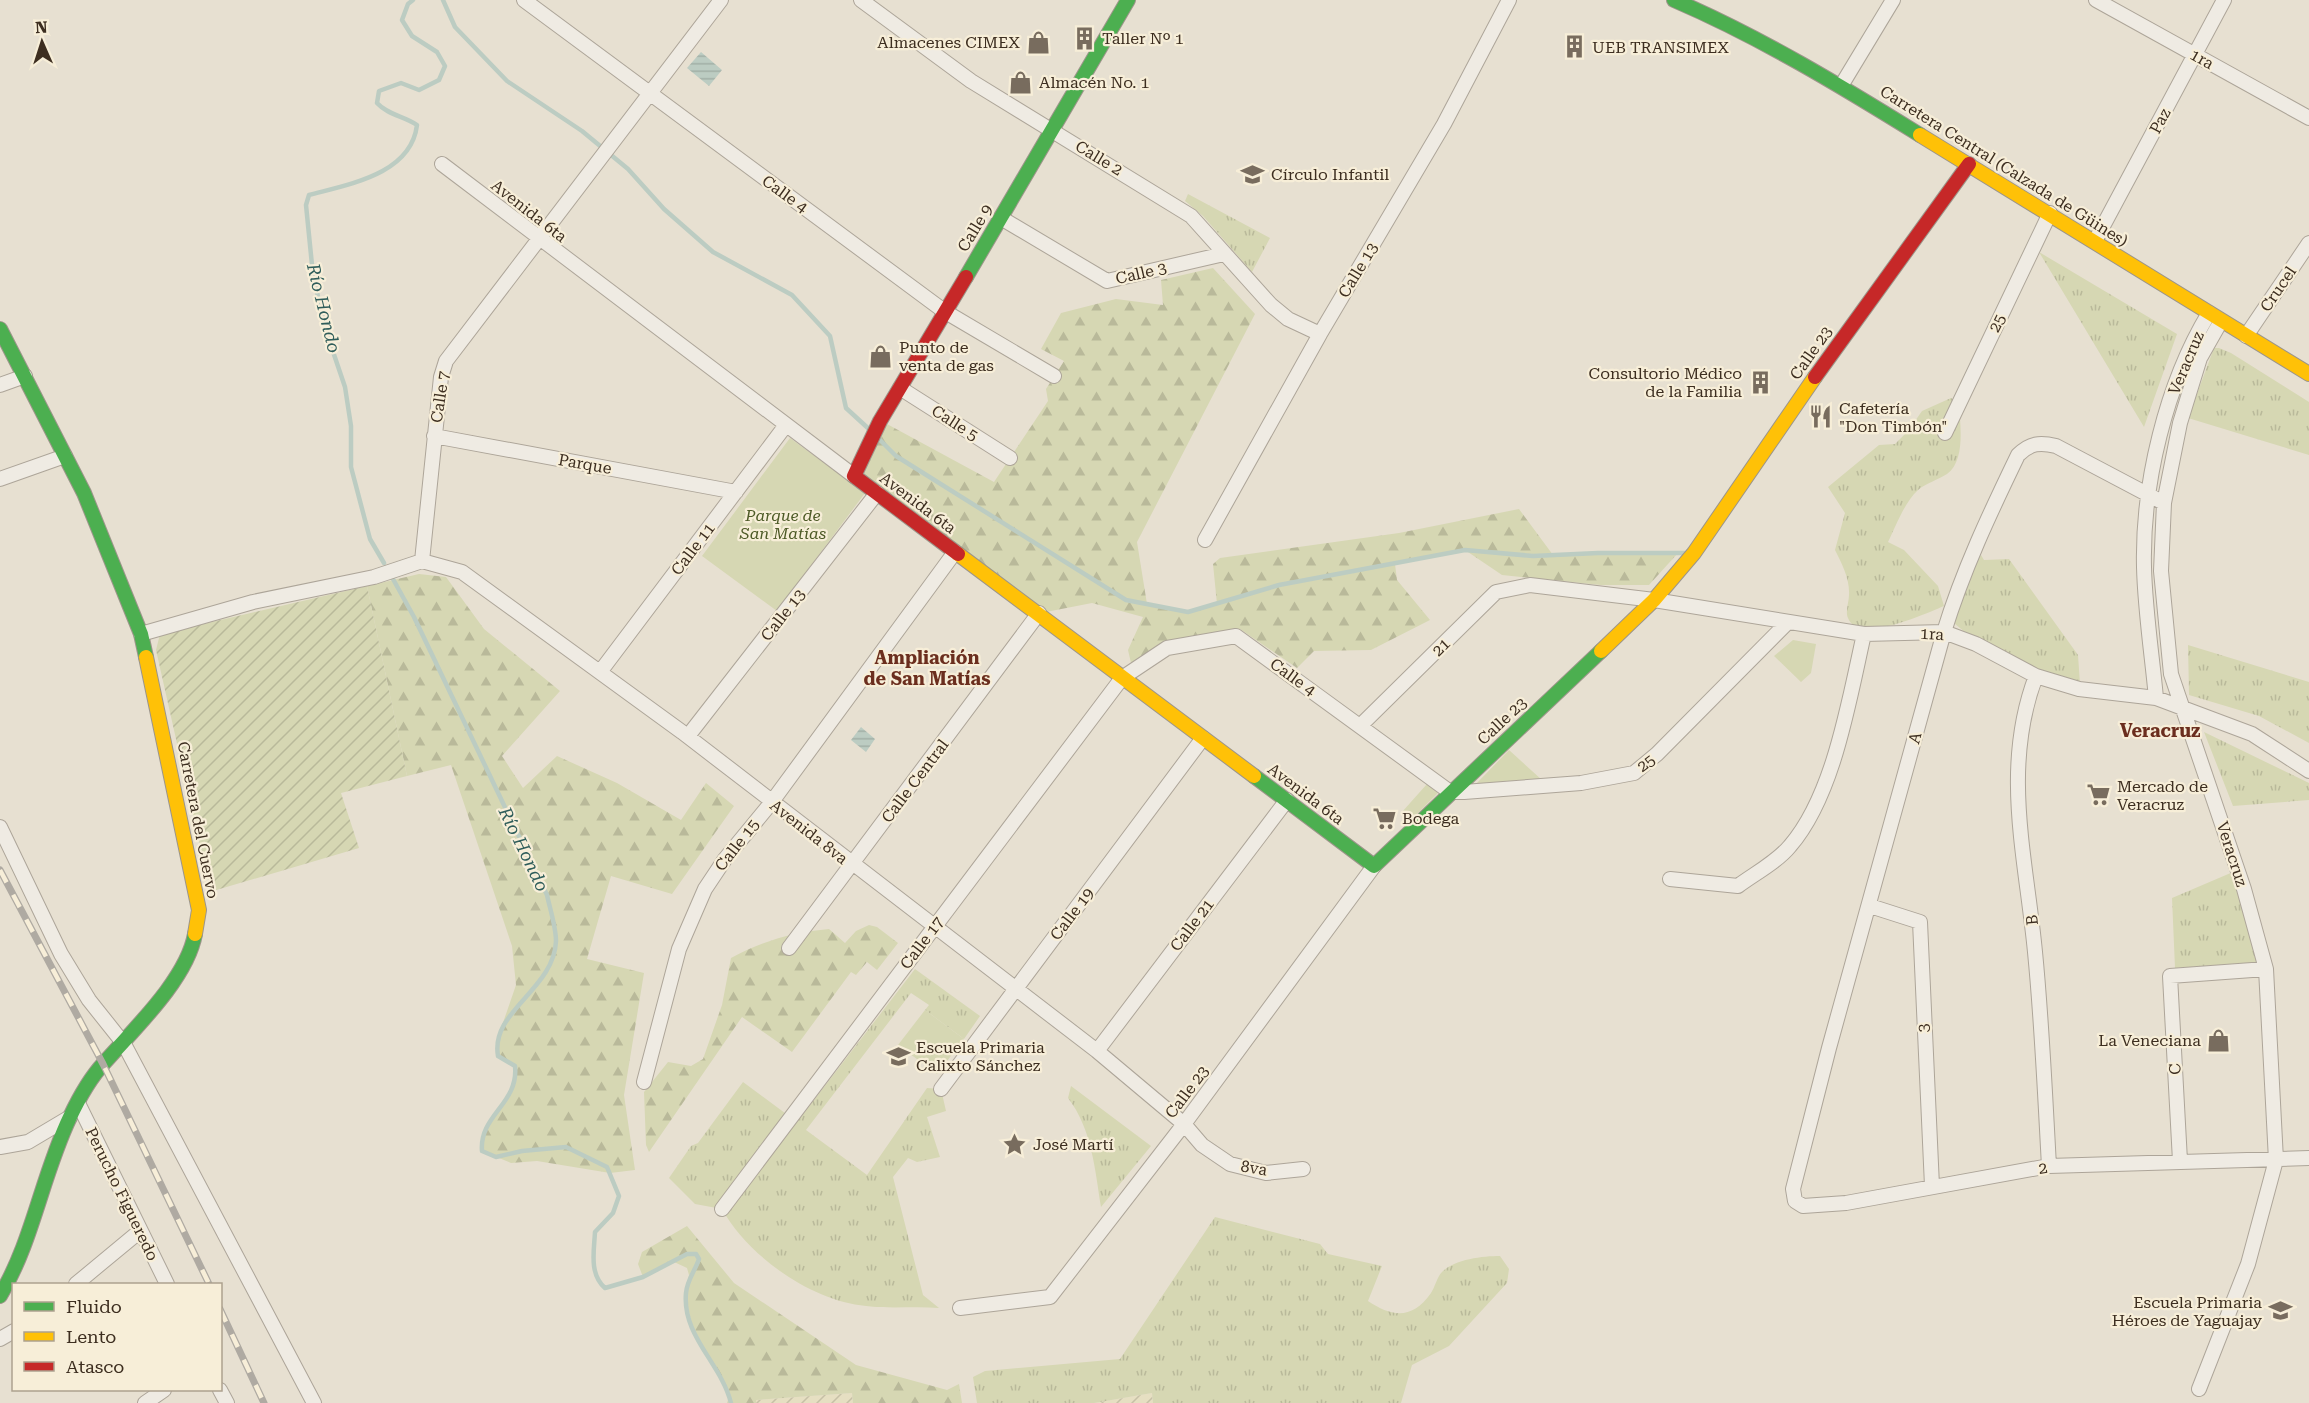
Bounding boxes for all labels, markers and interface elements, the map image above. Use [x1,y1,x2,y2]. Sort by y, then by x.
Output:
north arrow [12,12,72,72]
text: N [35,18,48,37]
building icon: Taller Nº 1 [1071,25,1097,51]
shop icon: Almacenes CIMEX [1025,29,1051,55]
place label: Taller Nº 1 [1102,29,1184,48]
place label: Almacenes CIMEX [877,33,1020,52]
building icon: UEB TRANSIMEX [1561,34,1587,60]
place label: UEB TRANSIMEX [1592,38,1729,57]
street label: 1ra [2187,45,2217,73]
shop icon: Almacén No. 1 [1008,69,1034,95]
place label: Almacén No. 1 [1039,73,1149,92]
street label: Carretera Central (Calzada de Güines) [1877,81,2131,251]
street label: Paz [2145,105,2175,137]
street label: Calle 2 [1072,137,1126,180]
school or university icon: Círculo Infantil [1240,161,1266,187]
place label: Círculo Infantil [1271,165,1389,184]
street label: Calle 4 [758,171,812,217]
street label: Avenida 6ta [488,176,571,246]
street label: Calle 9 [954,201,997,255]
street label: Calle 13 [1334,239,1382,301]
street label: Calle 3 [1114,258,1168,288]
water label: Río Hondo [303,260,345,355]
street label: Crucel [2256,263,2300,315]
street label: 25 [1985,311,2009,335]
street label: Calle 23 [1786,323,1836,383]
street label: Veracruz [2164,328,2208,398]
place label: Punto de venta de gas [899,338,994,375]
shop icon: Punto de venta de gas [868,343,894,369]
place label: Consultorio Médico de la Familia [1589,364,1742,401]
building icon: Consultorio Médico de la Familia [1747,369,1773,395]
street label: Calle 7 [427,370,453,424]
place label: Cafetería "Don Timbón" [1839,399,1947,436]
street label: Calle 5 [928,401,982,445]
restaurant icon: Cafetería "Don Timbón" [1808,404,1834,430]
street label: Parque [557,450,613,478]
street label: Avenida 6ta [876,468,960,538]
park label: Parque de San Matías [739,506,826,543]
street label: Calle 11 [667,519,719,579]
street label: Calle 13 [757,585,809,645]
street label: 1ra [1919,624,1945,644]
street label: 21 [1428,634,1454,660]
district label: Ampliación de San Matías [864,647,991,689]
street label: Calle 4 [1266,654,1320,700]
street label: Calle 23 [1473,693,1531,749]
district label: Veracruz [2120,720,2200,741]
street label: A [1904,729,1926,746]
street label: Calle Central [877,736,953,826]
street label: Carretera del Cuervo [173,740,223,900]
street label: 25 [1633,750,1659,776]
street label: Avenida 6ta [1264,759,1348,829]
place label: Mercado de Veracruz [2117,777,2208,814]
supermarket icon: Mercado de Veracruz [2086,782,2112,808]
street label: Avenida 8va [766,796,852,868]
water label: Río Hondo [494,803,553,895]
supermarket icon: Bodega [1371,805,1397,831]
place label: Bodega [1402,809,1459,828]
street label: Calle 15 [711,815,763,875]
street label: Veracruz [2213,819,2252,889]
street label: Calle 19 [1046,884,1098,944]
street label: Calle 21 [1166,895,1218,955]
street label: Calle 17 [896,913,948,973]
street label: B [2022,914,2042,926]
street label: 3 [1913,1023,1933,1033]
shop icon: La Veneciana [2206,1027,2232,1053]
place label: La Veneciana [2098,1031,2201,1050]
place label: Escuela Primaria Calixto Sánchez [916,1038,1045,1075]
school or university icon: Escuela Primaria Calixto Sánchez [885,1043,911,1069]
street label: Calle 23 [1161,1062,1213,1122]
street label: C [2165,1063,2185,1075]
street label: Perucho Figueredo [81,1124,163,1264]
place icon: José Martí [1002,1131,1028,1157]
place label: José Martí [1033,1135,1114,1154]
street label: 8va [1239,1157,1269,1180]
street label: 2 [2037,1158,2049,1178]
legend [12,1283,222,1391]
place label: Escuela Primaria Héroes de Yaguajay [2112,1293,2263,1330]
text: Fluido [66,1296,122,1317]
school or university icon: Escuela Primaria Héroes de Yaguajay [2267,1298,2293,1324]
text: Lento [66,1326,116,1347]
text: Atasco [66,1356,124,1377]

